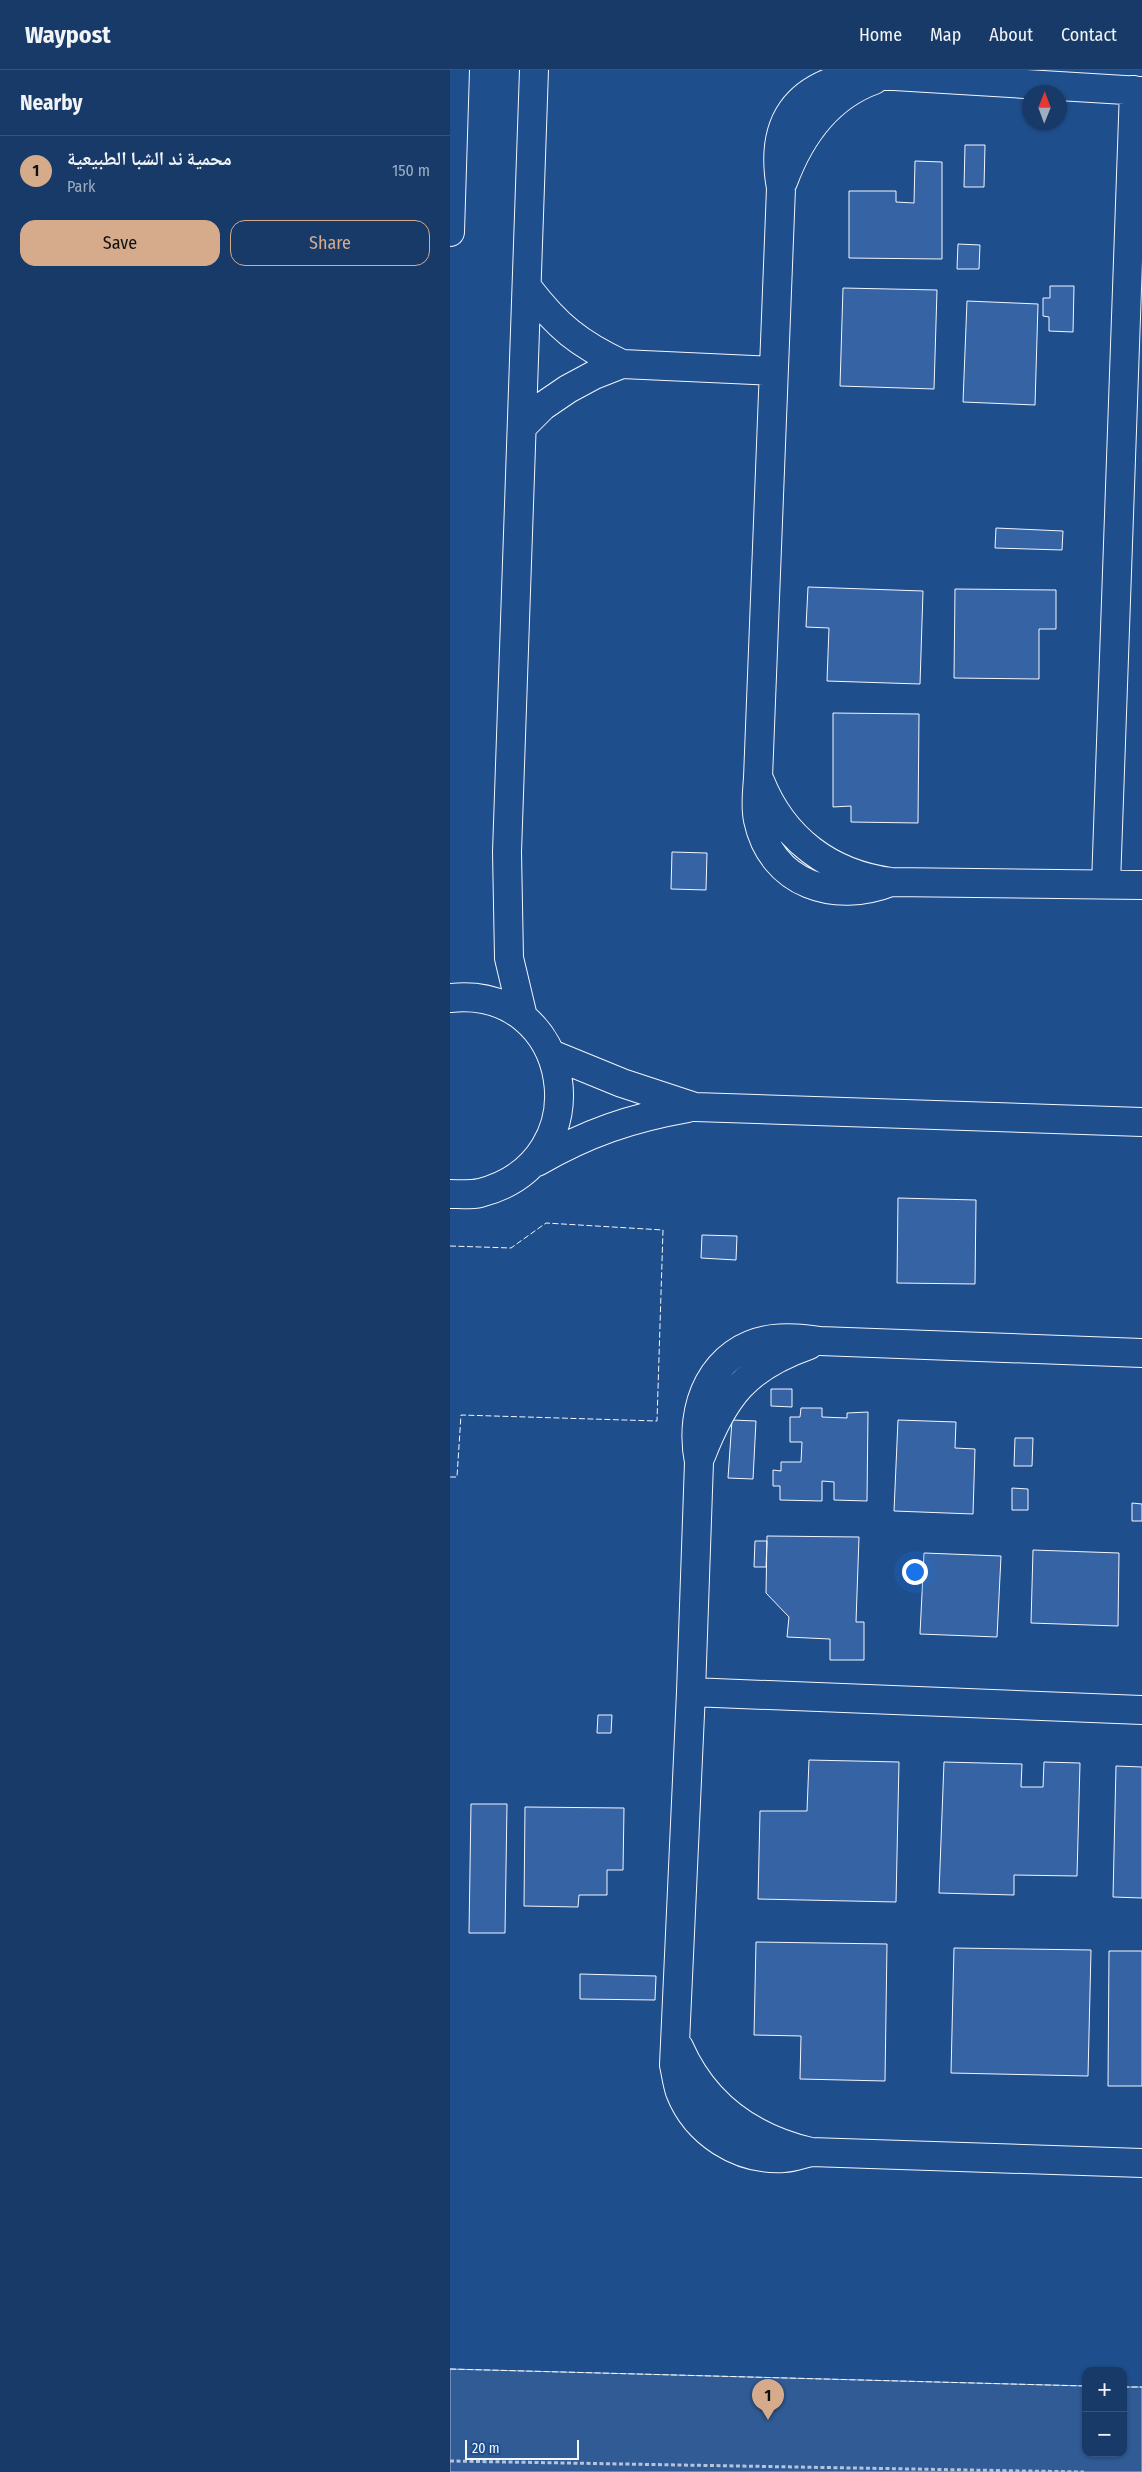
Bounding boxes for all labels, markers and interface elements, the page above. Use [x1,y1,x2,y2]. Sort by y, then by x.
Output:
text: Waypost [25,21,111,49]
text: Home [859,24,902,46]
text: Map [930,24,961,46]
text: About [989,24,1033,46]
text: Contact [1061,24,1117,46]
north arrow [1022,85,1067,130]
text: Nearby [20,90,82,116]
text: محمية ند الشبا الطبيعية [67,147,232,170]
text: 1 [33,161,39,180]
text: 150 m [392,161,430,180]
text: Park [67,177,95,196]
button: Save [20,220,220,266]
button: Share [230,220,430,266]
your location [902,1559,928,1585]
map controls [1082,2367,1127,2457]
button: + [1082,2367,1127,2412]
pin: 1 [752,2379,784,2420]
button: − [1082,2412,1127,2457]
scale bar [465,2437,579,2460]
text: 20 m [472,2440,500,2457]

